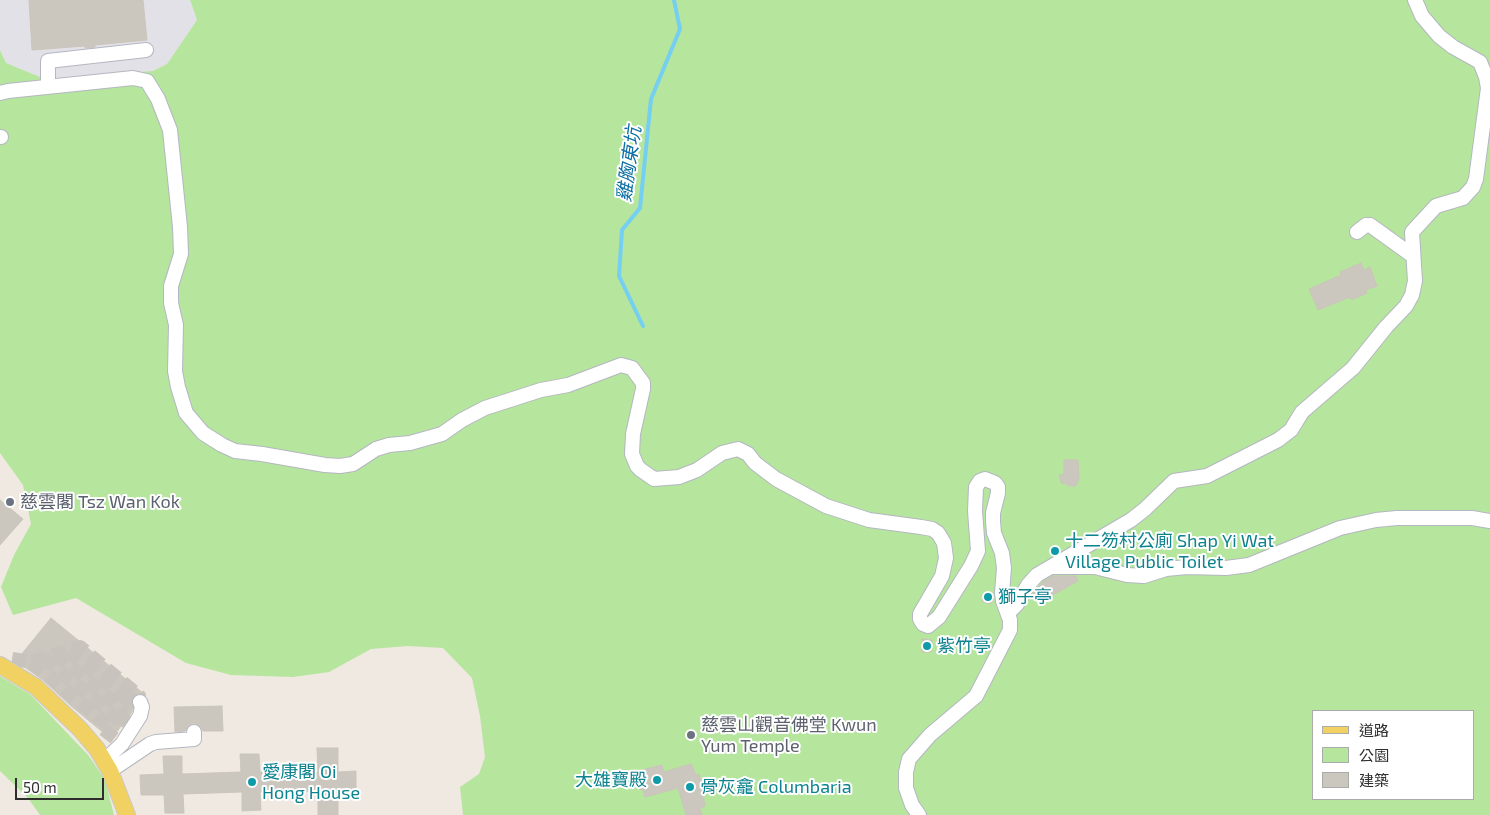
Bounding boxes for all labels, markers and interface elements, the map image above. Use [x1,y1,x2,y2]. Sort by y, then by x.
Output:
water label: 雞胸東坑 [612,125,646,203]
place label: 慈雲閣 Tsz Wan Kok [20,491,180,513]
marker: 慈雲閣 Tsz Wan Kok [4,496,16,508]
place label: 十二笏村公廁 Shap Yi Wat Village Public Toilet [1065,530,1274,572]
marker: 十二笏村公廁 Shap Yi Wat Village Public Toilet [1049,545,1061,557]
place label: 獅子亭 [998,586,1052,608]
marker: 獅子亭 [982,591,994,603]
place label: 紫竹亭 [937,635,991,657]
marker: 紫竹亭 [921,640,933,652]
legend [1312,710,1475,800]
place label: 慈雲山觀音佛堂 Kwun Yum Temple [701,714,877,756]
text: 道路 [1359,721,1389,739]
marker: 慈雲山觀音佛堂 Kwun Yum Temple [685,729,697,741]
text: 公園 [1359,746,1389,764]
place label: 愛康閣 Oi Hong House [262,761,360,804]
scale bar [18,768,106,800]
place label: 大雄寶殿 [575,769,647,791]
text: 建築 [1359,771,1389,789]
marker: 大雄寶殿 [651,774,663,786]
marker: 愛康閣 Oi Hong House [246,776,258,788]
place label: 骨灰龕 Columbaria [700,776,852,798]
text: 50 m [23,778,57,796]
marker: 骨灰龕 Columbaria [684,781,696,793]

